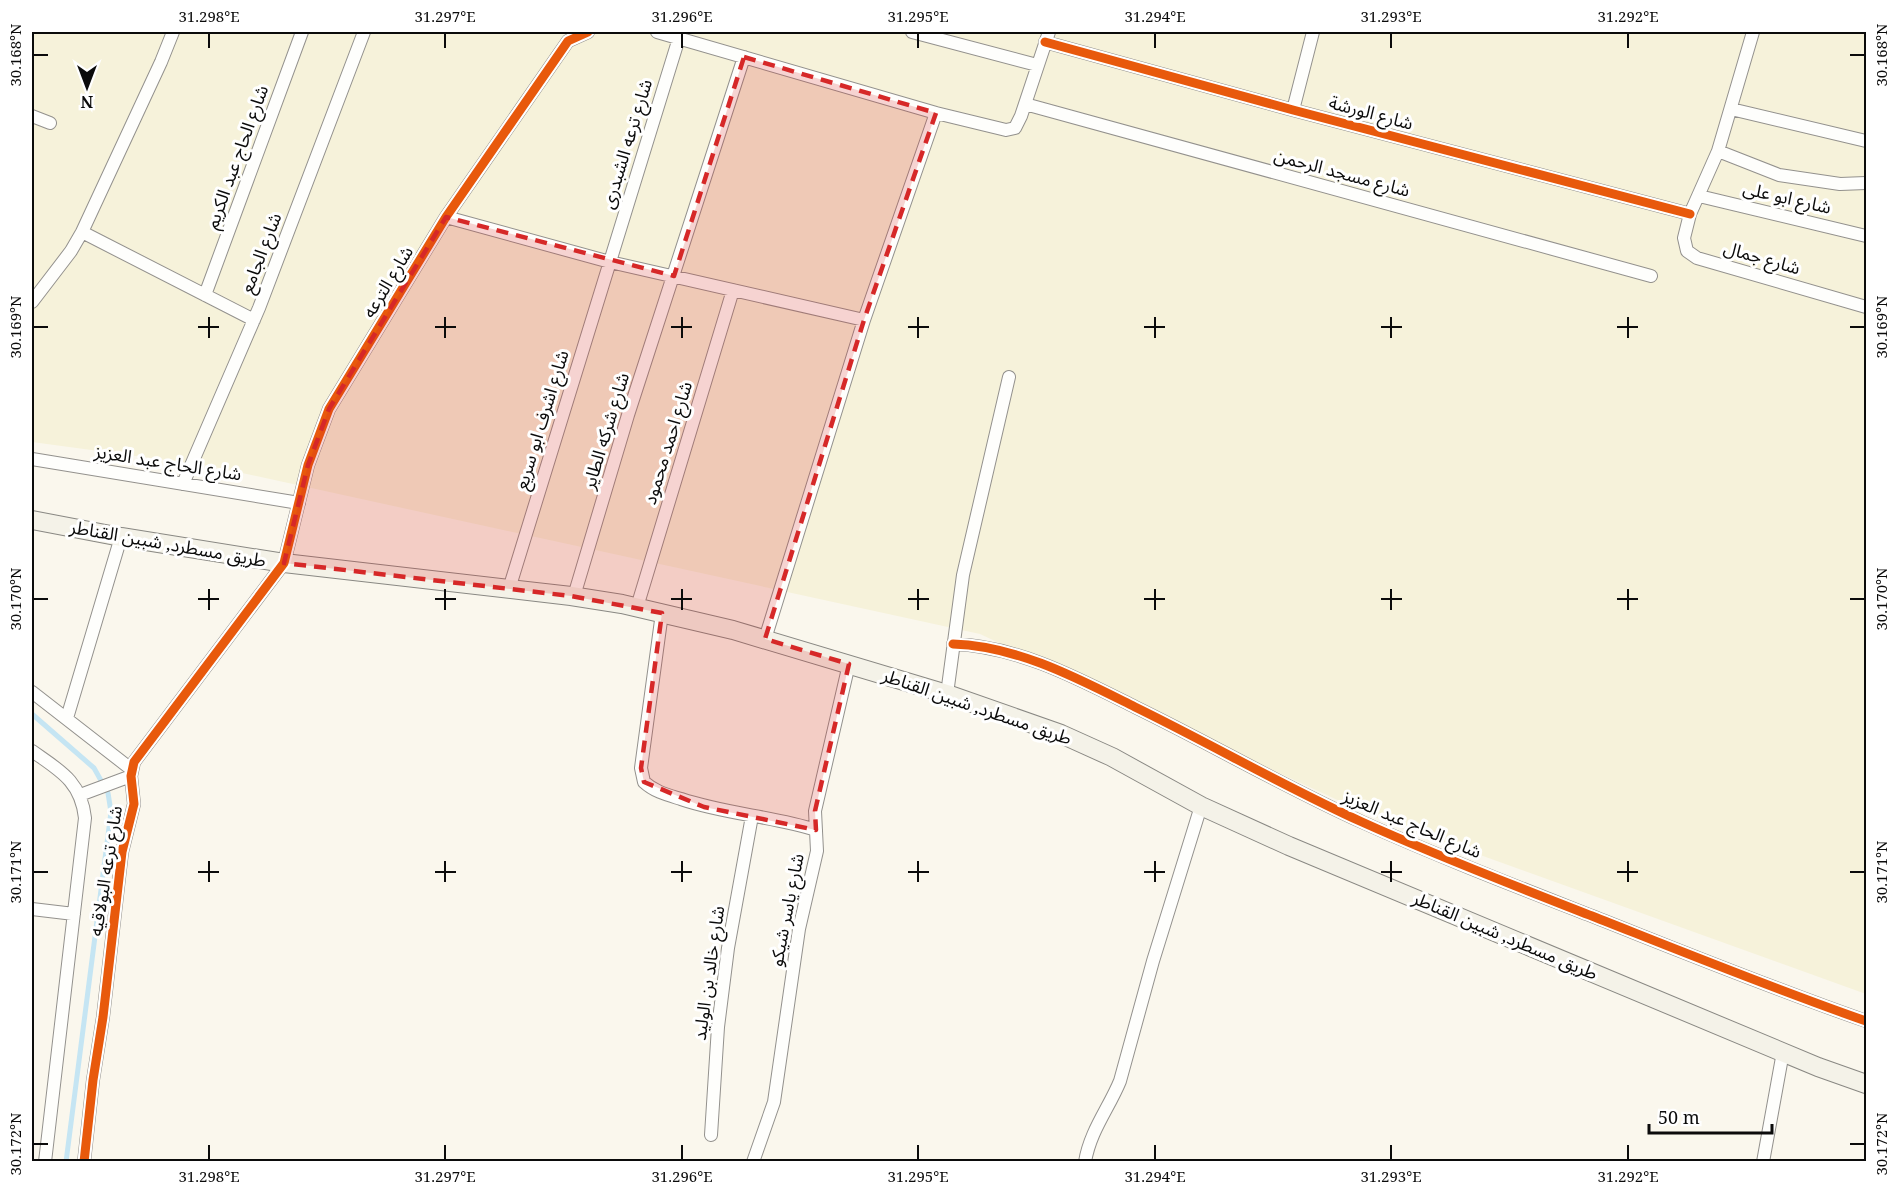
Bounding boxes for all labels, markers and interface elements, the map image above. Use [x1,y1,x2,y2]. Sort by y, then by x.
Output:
text: 31.298°E [178,6,240,26]
text: 31.297°E [414,6,476,26]
text: 31.296°E [651,6,713,26]
text: 31.295°E [887,6,949,26]
text: 31.294°E [1124,6,1186,26]
text: 31.293°E [1360,6,1422,26]
text: 31.292°E [1597,6,1659,26]
text: 30.168°N [5,23,25,87]
text: 30.168°N [1871,23,1891,87]
north arrow [57,57,117,117]
street label: شارع ترعه الشبدرى [595,76,660,212]
street label: شارع الحاج عبد الكريم [199,81,276,233]
street label: شارع الورشة [1326,89,1416,138]
text: N [80,91,93,113]
street label: شارع مسجد الرحمن [1271,142,1413,205]
street label: شارع ابو على [1740,175,1834,222]
street label: شارع الجامع [234,209,289,297]
street label: شارع جمال [1720,235,1803,282]
street label: شارع الترعه [356,241,421,323]
text: 30.169°N [5,295,25,359]
text: 30.169°N [1871,295,1891,359]
street label: شارع اشرف ابو سريع [508,347,577,493]
street label: شارع شركه الطاير [576,370,637,494]
street label: شارع احمد محمود [637,378,700,508]
street label: شارع الحاج عبد العزيز [91,438,243,488]
street label: طريق مسطرد, شبين القناطر [67,514,268,572]
text: 30.170°N [5,567,25,631]
text: 30.170°N [1871,567,1891,631]
street label: طريق مسطرد, شبين القناطر [879,662,1075,750]
street label: شارع الحاج عبد العزيز [1337,783,1485,866]
street label: شارع ترعه البولاقيه [83,804,130,938]
text: 30.171°N [5,840,25,904]
text: 30.171°N [1871,840,1891,904]
street label: شارع ياسر شيكو [763,851,812,969]
street label: طريق مسطرد, شبين القناطر [1408,885,1602,985]
street label: شارع خالد بن الوليد [687,904,732,1042]
scale bar [1649,1097,1772,1135]
text: 50 m [1658,1105,1700,1129]
text: 30.172°N [5,1112,25,1176]
text: 30.172°N [1871,1112,1891,1176]
text: 31.298°E [178,1166,240,1186]
text: 31.297°E [414,1166,476,1186]
text: 31.296°E [651,1166,713,1186]
text: 31.295°E [887,1166,949,1186]
text: 31.294°E [1124,1166,1186,1186]
text: 31.293°E [1360,1166,1422,1186]
text: 31.292°E [1597,1166,1659,1186]

